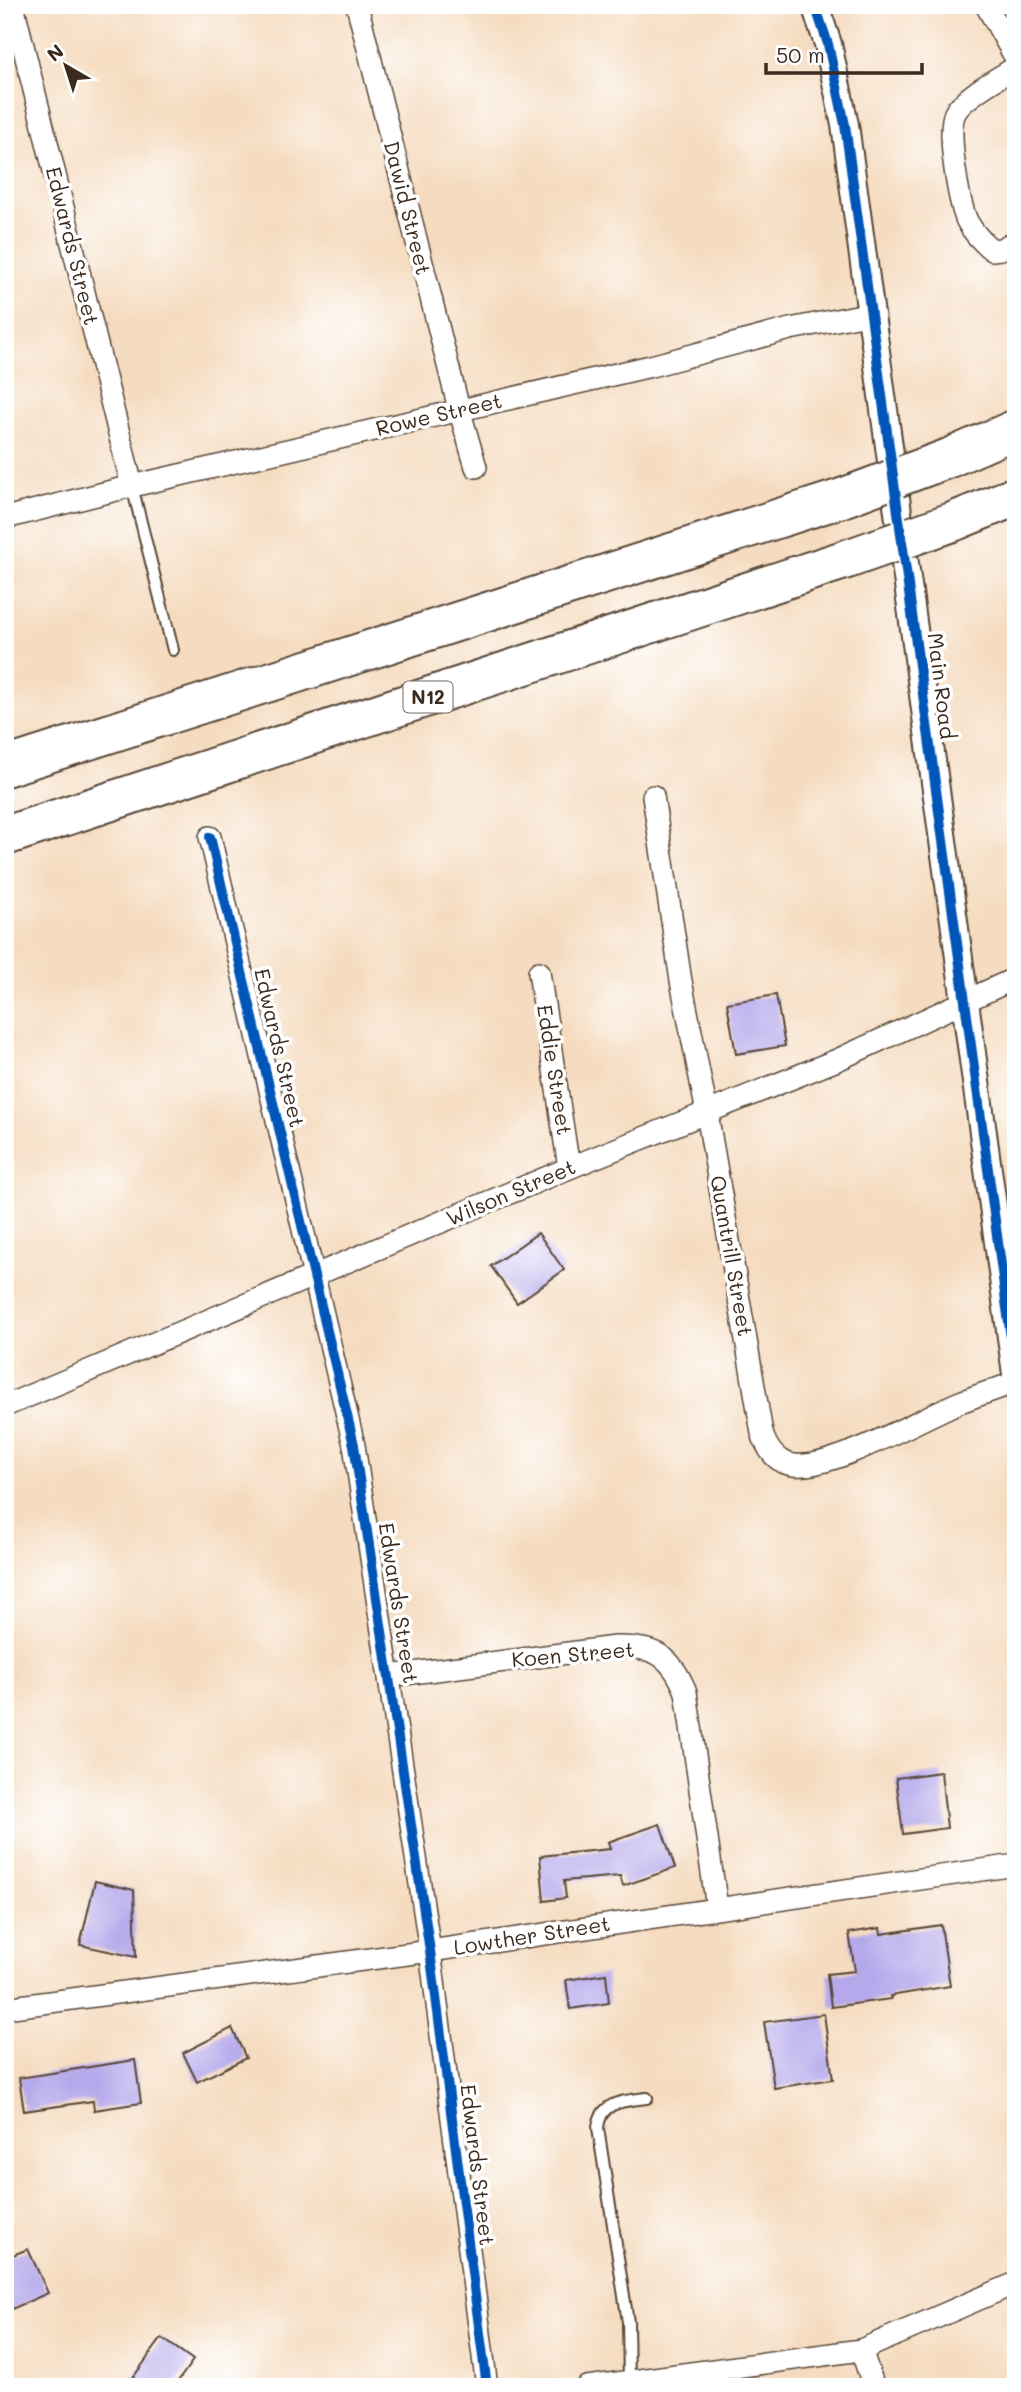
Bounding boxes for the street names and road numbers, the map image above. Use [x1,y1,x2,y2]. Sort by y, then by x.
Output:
street label: Dawid Street [379,138,438,277]
street label: Edwards Street [41,164,106,328]
street label: Rowe Street [373,386,504,441]
street label: Main Road [923,631,962,741]
road number: N12 [404,682,452,712]
street label: Edwards Street [249,966,312,1130]
street label: Eddie Street [532,1003,579,1137]
street label: Wilson Street [442,1152,579,1231]
street label: Quantrill Street [705,1173,760,1338]
street label: Edwards Street [373,1520,426,1685]
street label: Koen Street [510,1635,636,1672]
street label: Lowther Street [452,1909,612,1960]
street label: Edwards Street [455,2083,502,2247]

